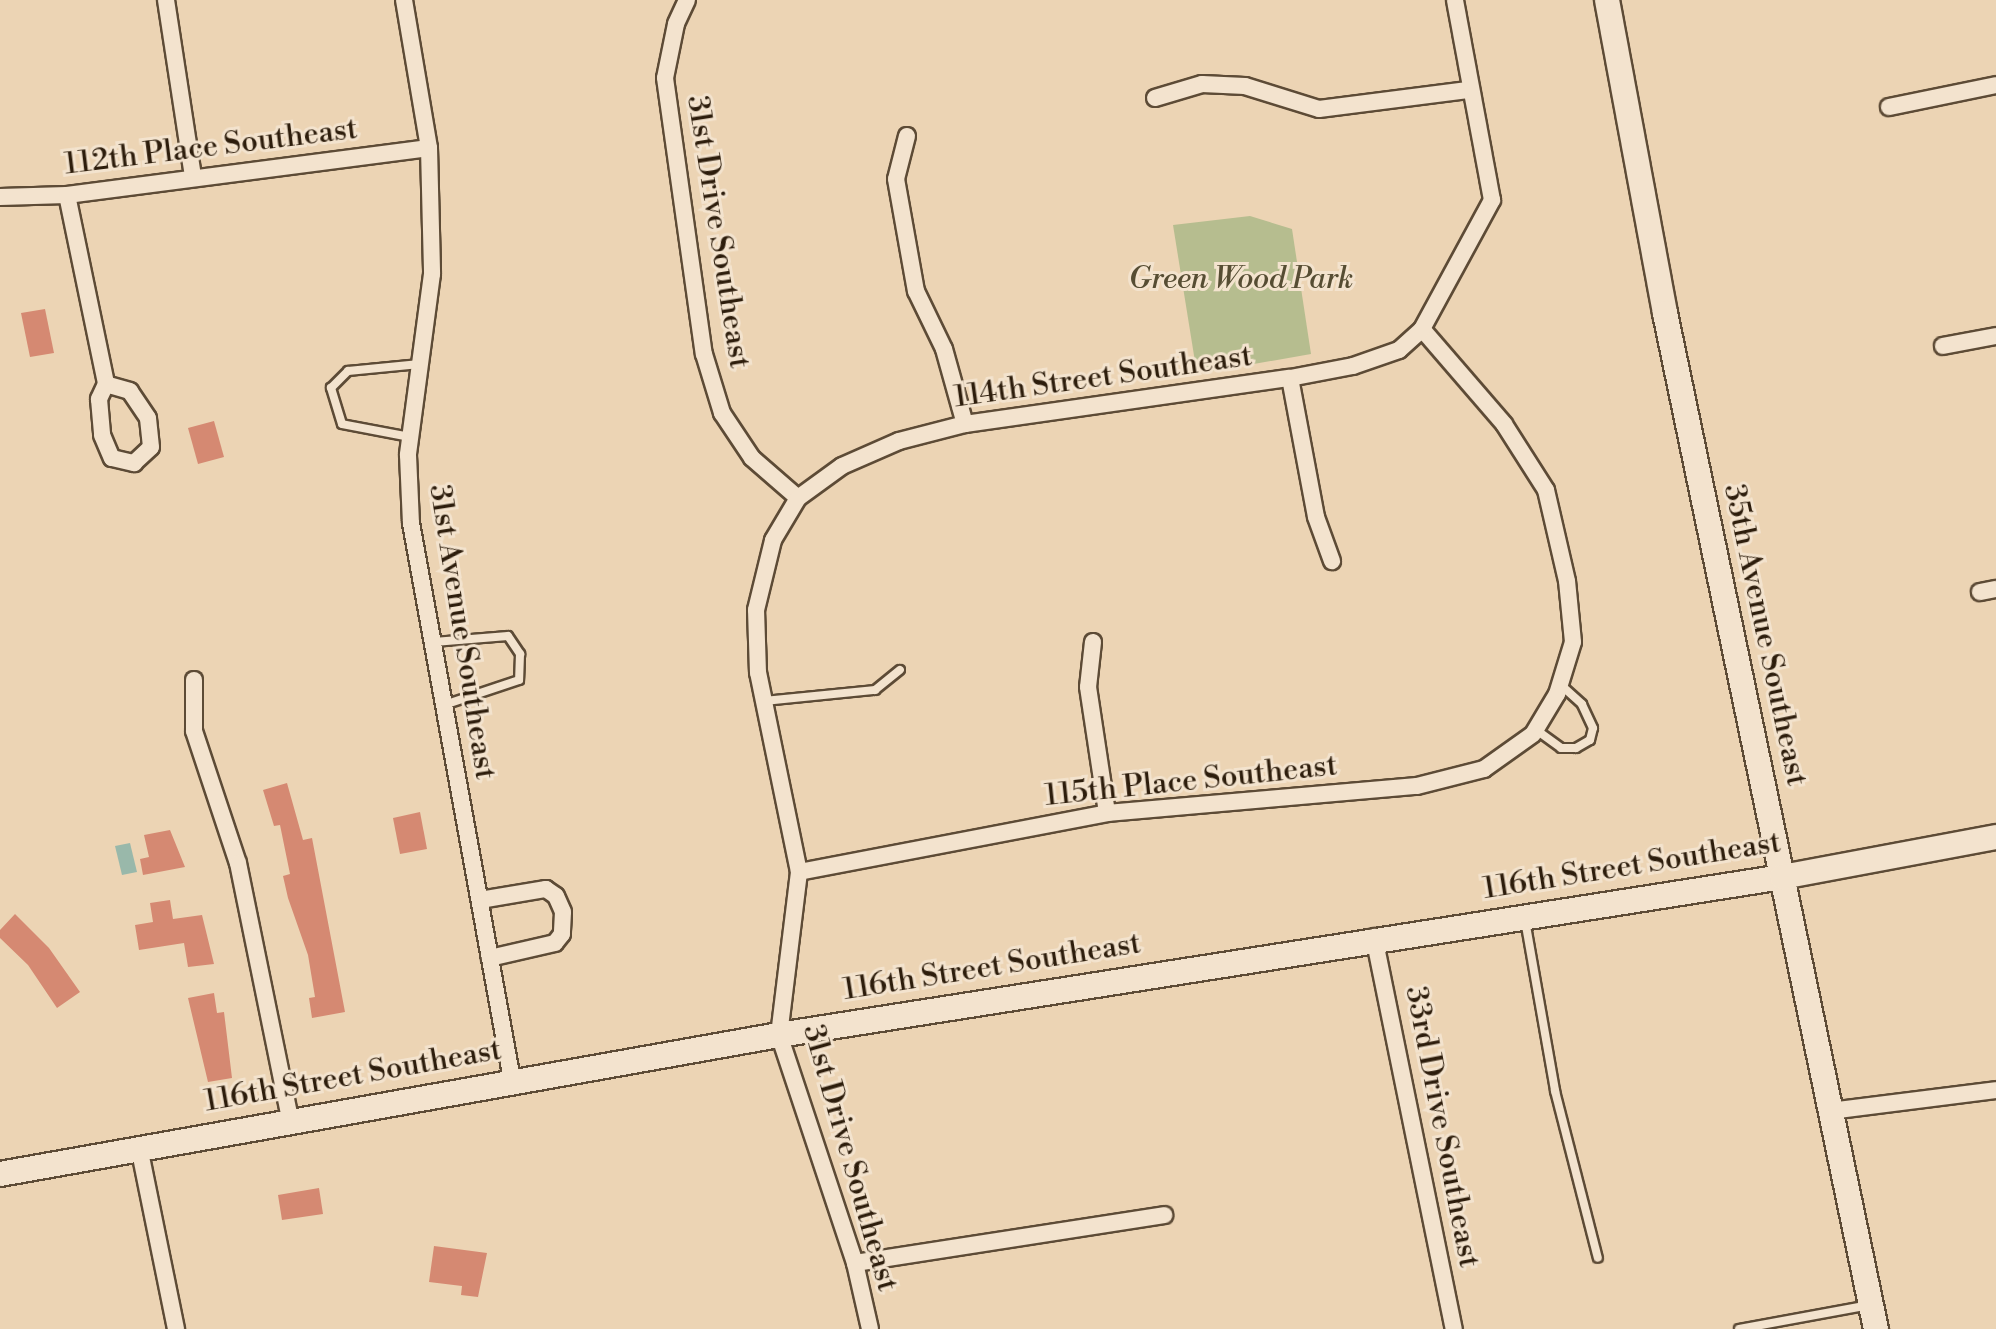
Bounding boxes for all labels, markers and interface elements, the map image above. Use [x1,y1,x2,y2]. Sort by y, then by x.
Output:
street label: 31st Drive Southeast [679,93,757,371]
street label: 112th Place Southeast [62,111,360,183]
park label: Green Wood Park [1129,261,1353,297]
street label: 114th Street Southeast [952,338,1254,416]
street label: 35th Avenue Southeast [1715,481,1815,789]
street label: 31st Avenue Southeast [421,482,503,782]
street label: 115th Place Southeast [1043,748,1339,814]
street label: 116th Street Southeast [1481,825,1783,907]
street label: 116th Street Southeast [841,926,1143,1008]
street label: 33rd Drive Southeast [1397,983,1487,1271]
street label: 31st Drive Southeast [795,1020,905,1296]
street label: 116th Street Southeast [202,1032,504,1120]

